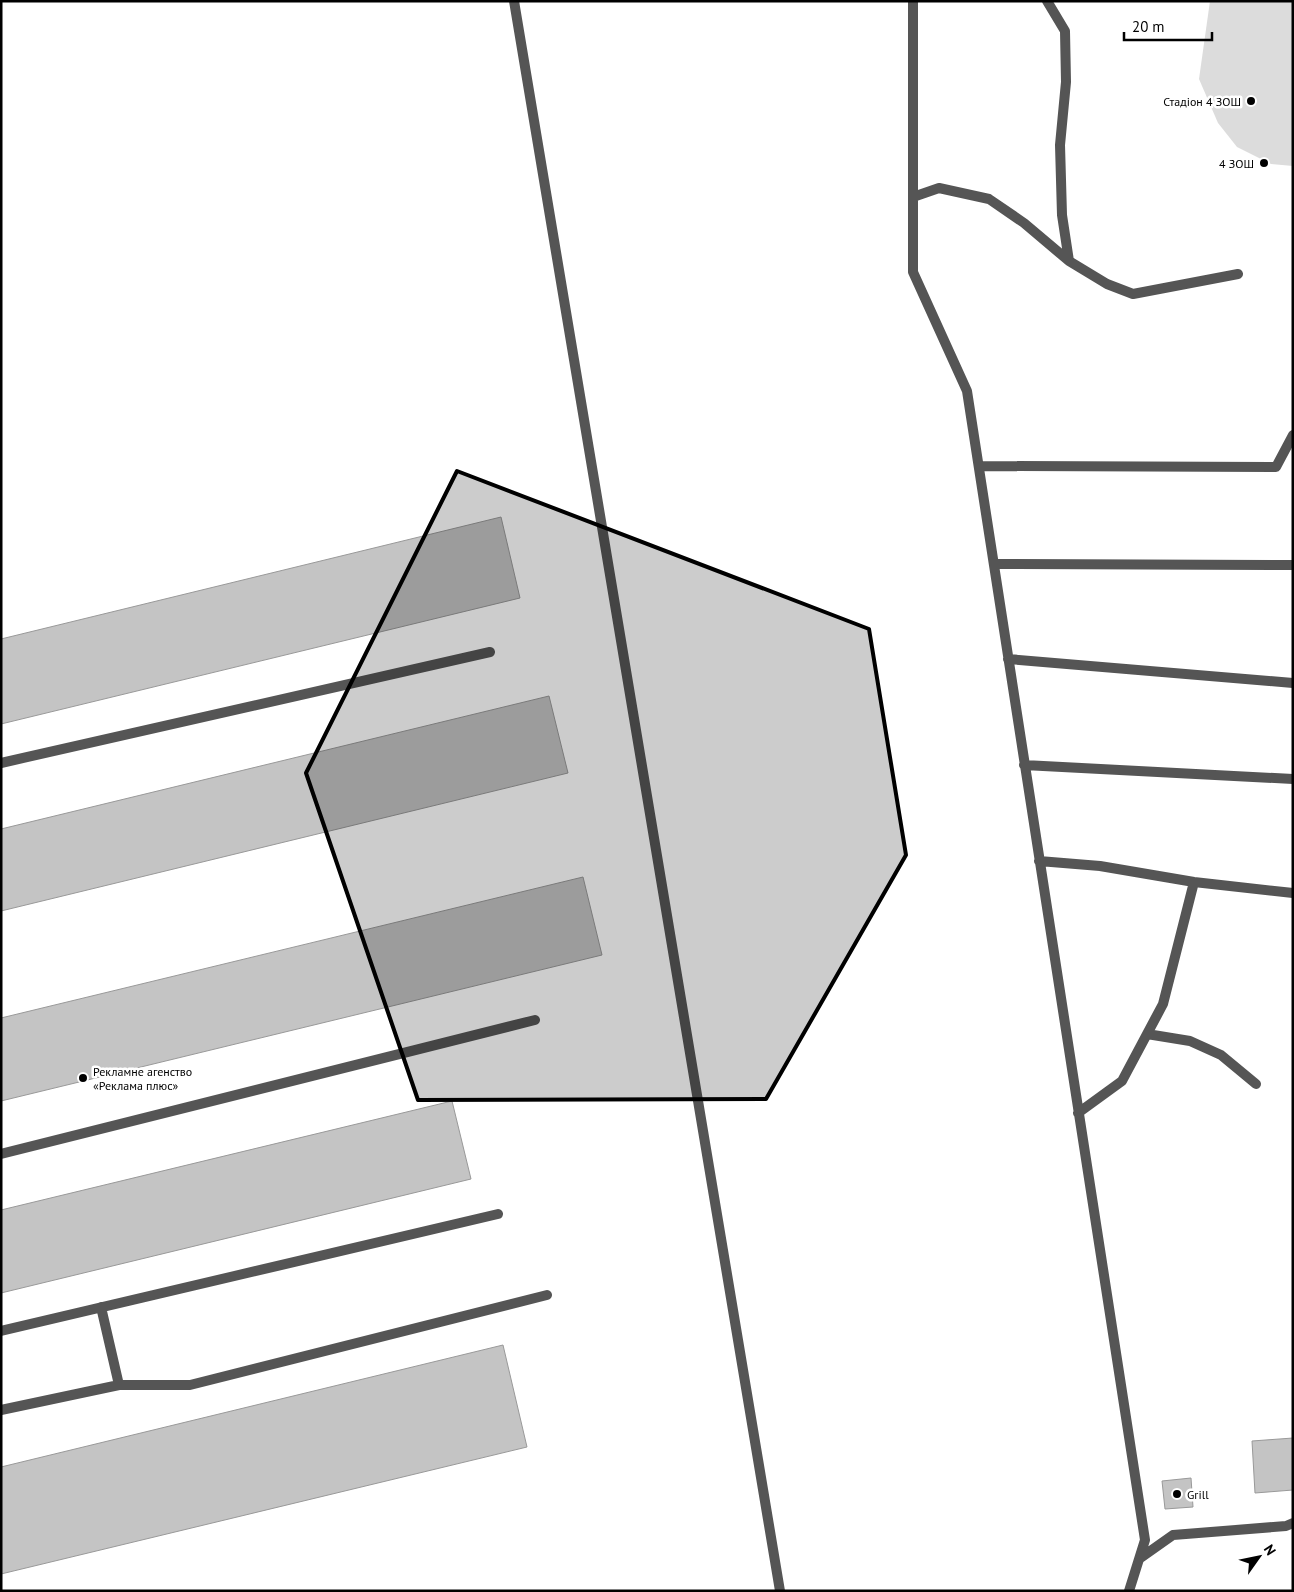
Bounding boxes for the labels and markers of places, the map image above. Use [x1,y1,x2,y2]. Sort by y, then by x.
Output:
place label: Стадіон 4 ЗОШ [1163,94,1241,109]
marker: Стадіон 4 ЗОШ [1245,95,1257,107]
place label: 4 ЗОШ [1219,156,1254,171]
marker: 4 ЗОШ [1258,157,1270,169]
place label: Рекламне агенство «Реклама плюс» [93,1064,192,1093]
marker: Рекламне агенство «Реклама плюс» [77,1072,89,1084]
place label: Grill [1187,1487,1209,1502]
marker: Grill [1171,1488,1183,1500]

